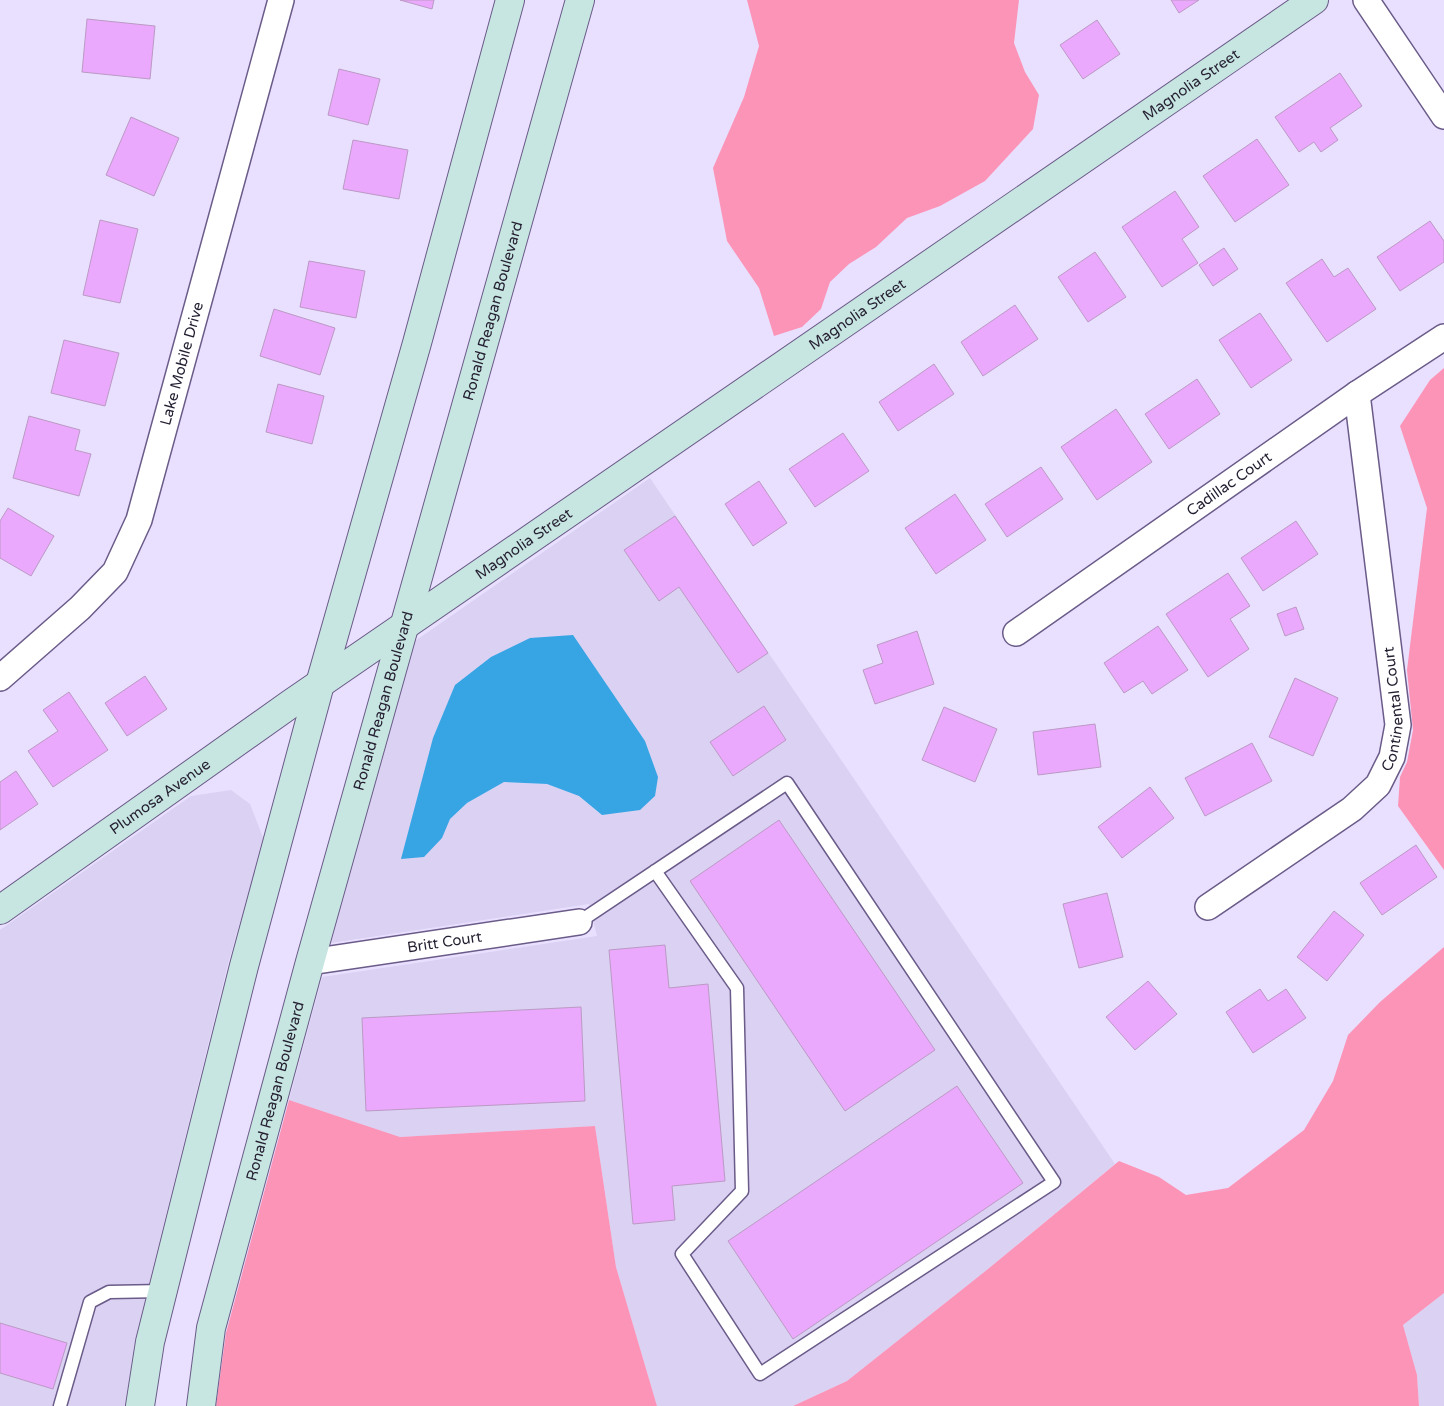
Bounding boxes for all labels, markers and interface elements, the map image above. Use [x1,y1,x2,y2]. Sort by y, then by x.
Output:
street label: Magnolia Street [1139,45,1243,124]
street label: Ronald Reagan Boulevard [459,219,526,403]
street label: Magnolia Street [805,274,909,354]
street label: Lake Mobile Drive [156,300,207,427]
street label: Cadillac Court [1183,448,1275,520]
street label: Magnolia Street [472,504,576,583]
street label: Ronald Reagan Boulevard [350,609,417,792]
street label: Continental Court [1377,646,1407,774]
street label: Plumosa Avenue [106,755,214,838]
street label: Britt Court [406,928,483,956]
street label: Ronald Reagan Boulevard [242,999,308,1183]

